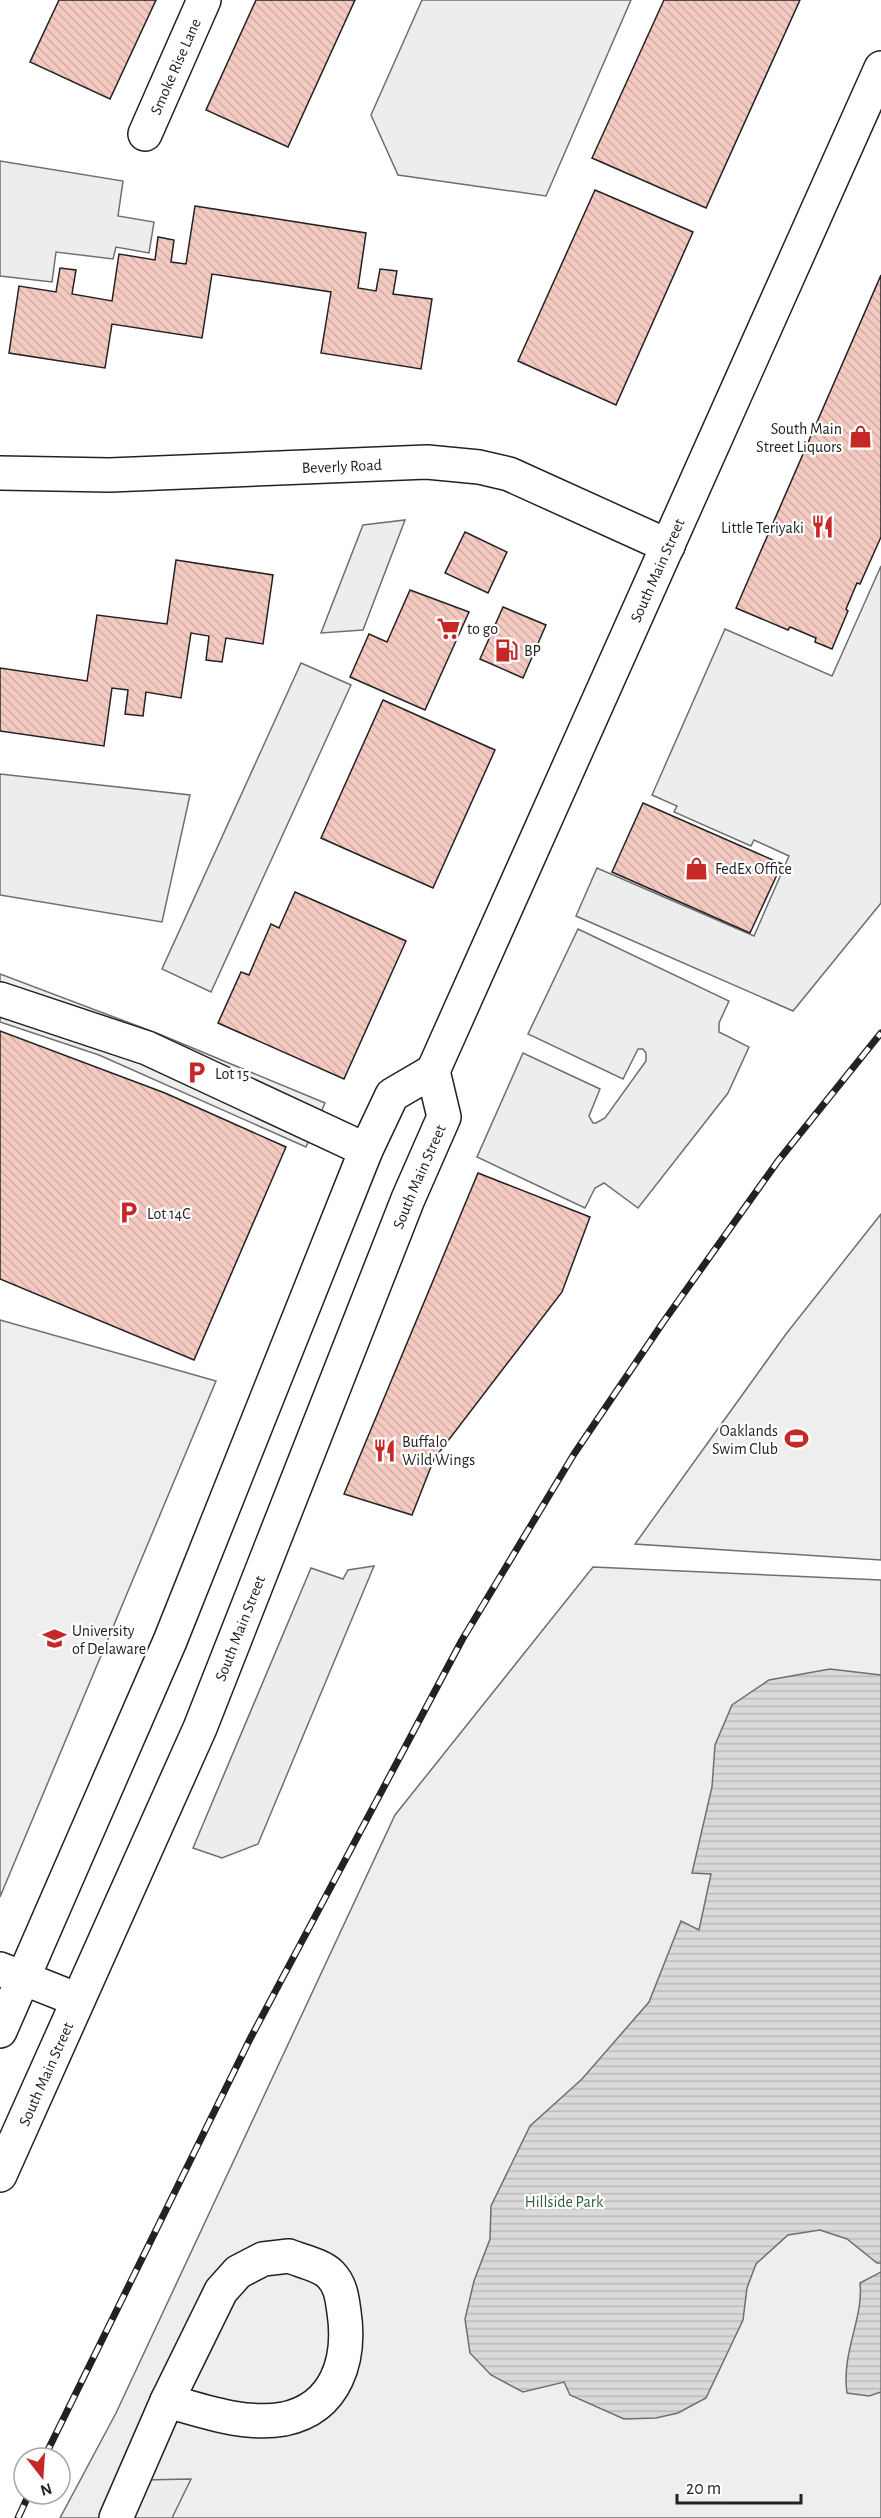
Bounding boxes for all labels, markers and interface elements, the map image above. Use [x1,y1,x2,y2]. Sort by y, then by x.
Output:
street label: Smoke Rise Lane [148,16,204,117]
place label: South Main Street Liquors [756,421,842,455]
shop icon: South Main Street Liquors [847,424,873,450]
street label: Beverly Road [301,457,382,476]
restaurant icon: Little Teriyaki [809,514,835,540]
street label: South Main Street [628,516,688,625]
place label: Little Teriyaki [721,520,804,537]
supermarket icon: to go [436,615,462,641]
place label: to go [467,621,498,637]
fuel station icon: BP [493,637,519,663]
place label: BP [524,643,541,659]
shop icon: FedEx Office [684,855,710,881]
place label: FedEx Office [715,861,792,877]
parking icon: Lot 15 [184,1060,210,1086]
place label: Lot 15 [215,1066,249,1082]
street label: South Main Street [390,1122,449,1231]
parking icon: Lot 14C [116,1200,142,1226]
place label: Lot 14C [147,1206,191,1222]
place label: Oaklands Swim Club [712,1423,778,1457]
sports icon: Oaklands Swim Club [783,1426,809,1452]
place label: Buffalo Wild Wings [402,1434,475,1468]
restaurant icon: Buffalo Wild Wings [371,1437,397,1463]
street label: South Main Street [212,1574,268,1683]
place label: University of Delaware [72,1623,146,1657]
school or university icon: University of Delaware [41,1626,67,1652]
street label: South Main Street [16,2020,76,2128]
park label: Hillside Park [525,2194,604,2210]
north arrow [12,2446,72,2506]
scale bar [677,2467,802,2505]
text: N [38,2480,54,2499]
text: 20 m [686,2480,721,2498]

